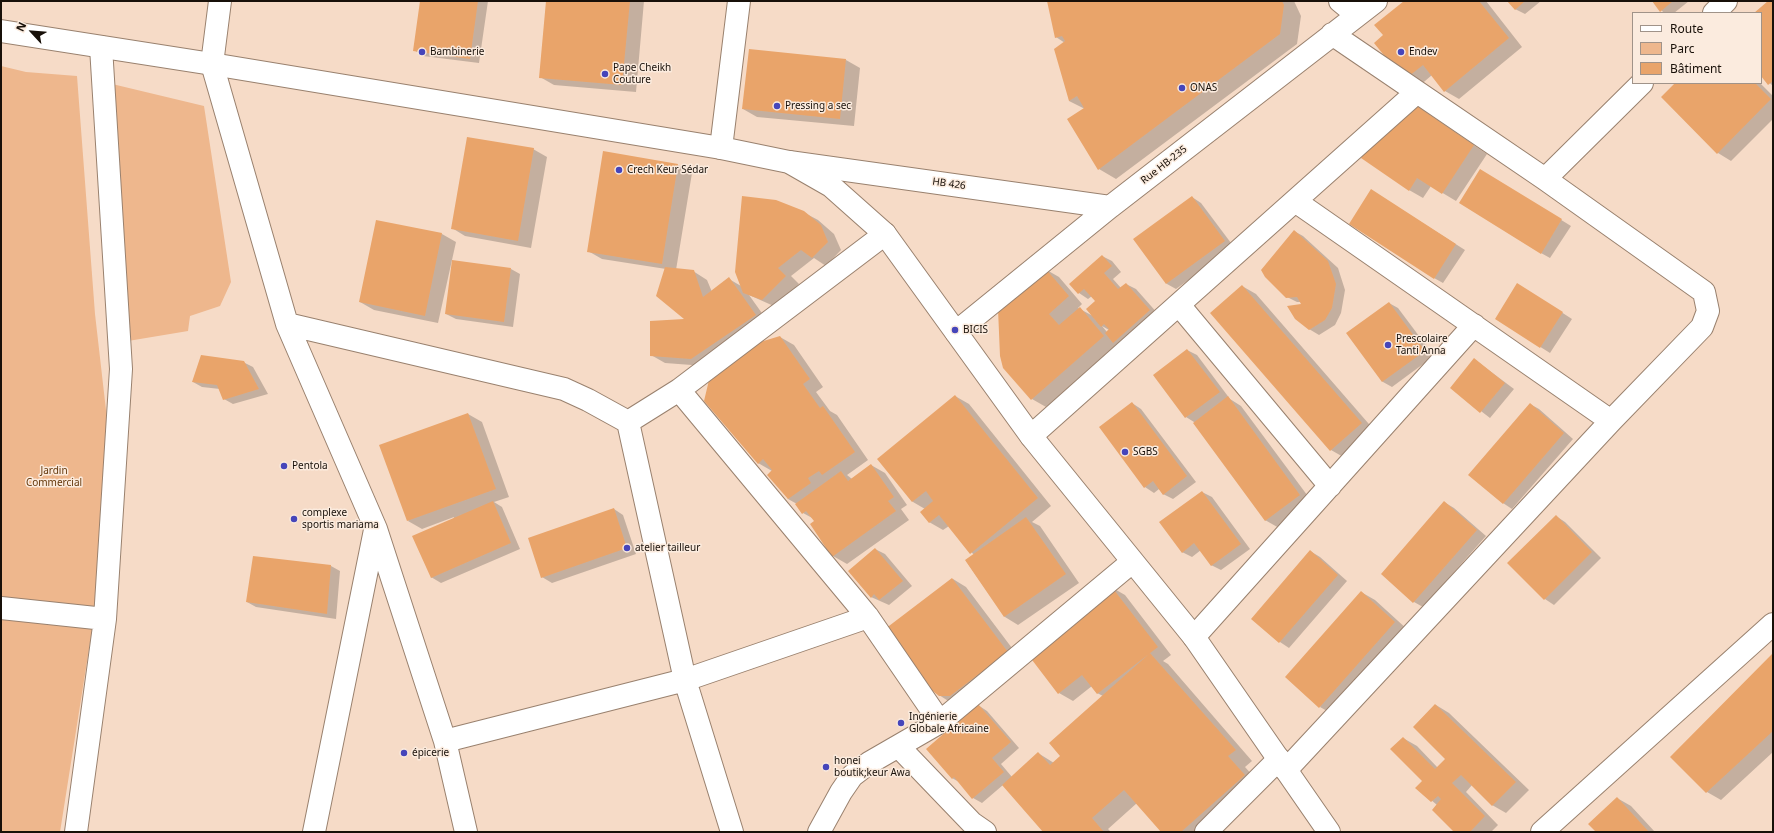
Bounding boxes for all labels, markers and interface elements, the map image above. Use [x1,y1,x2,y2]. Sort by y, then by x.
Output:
north arrow [12,12,52,52]
legend [1632,12,1762,84]
text: N [12,19,29,34]
text: Route [1670,20,1703,37]
text: Parc [1670,40,1694,57]
place label: Bambinerie [430,46,484,58]
place label: Endev [1409,46,1437,58]
marker: Bambinerie [417,47,427,57]
marker: Endev [1396,47,1406,57]
text: Bâtiment [1670,60,1722,77]
place label: Pape Cheikh Couture [613,62,671,86]
marker: Pape Cheikh Couture [600,69,610,79]
place label: ONAS [1190,82,1217,94]
marker: ONAS [1177,83,1187,93]
place label: Pressing a sec [785,100,851,112]
marker: Pressing a sec [772,101,782,111]
street label: Rue HB-235 [1139,143,1189,187]
place label: Crech Keur Sédar [627,164,708,176]
marker: Crech Keur Sédar [614,165,624,175]
street label: HB 426 [931,176,967,192]
place label: BICIS [963,324,988,336]
marker: BICIS [950,325,960,335]
place label: Prescolaire Tanti Anna [1396,333,1448,356]
marker: Prescolaire Tanti Anna [1383,340,1393,350]
place label: SGBS [1133,446,1158,458]
marker: SGBS [1120,447,1130,457]
place label: Pentola [292,460,328,472]
marker: Pentola [279,461,289,471]
park label: Jardin Commercial [26,465,82,488]
place label: complexe sportis mariama [302,507,379,530]
marker: complexe sportis mariama [289,514,299,524]
place label: atelier tailleur [635,542,700,554]
marker: atelier tailleur [622,543,632,553]
place label: Ingénierie Globale Africaine [909,711,989,734]
marker: Ingénierie Globale Africaine [896,718,906,728]
place label: épicerie [412,747,449,759]
marker: épicerie [399,748,409,758]
place label: honei boutik;keur Awa [834,755,910,778]
marker: honei boutik;keur Awa [821,762,831,772]

